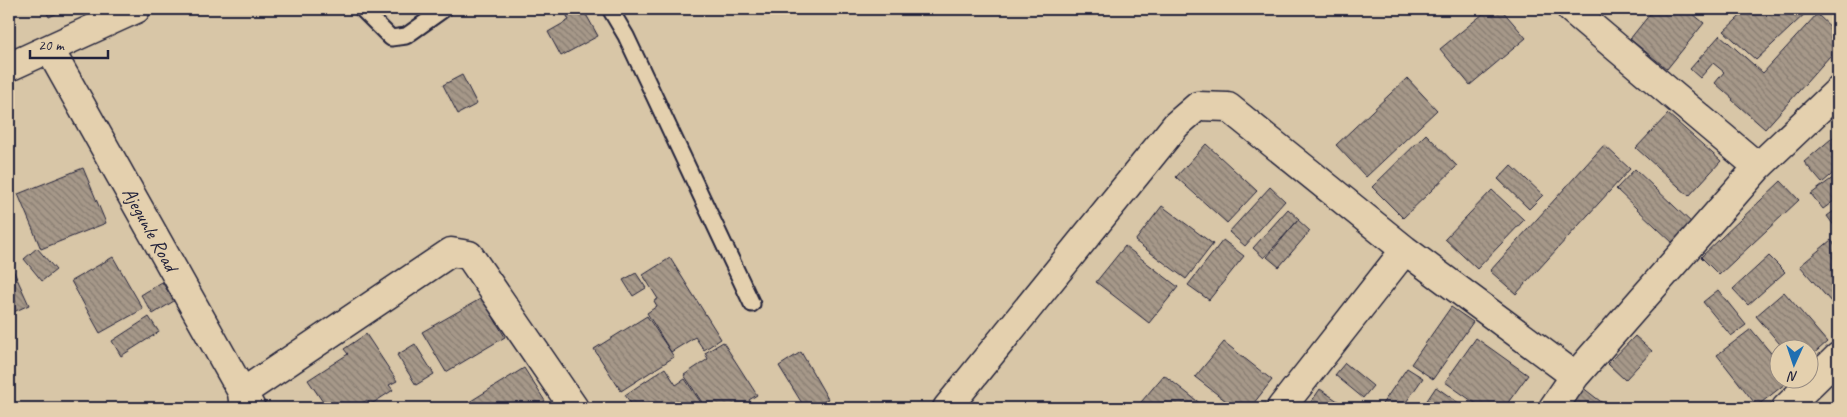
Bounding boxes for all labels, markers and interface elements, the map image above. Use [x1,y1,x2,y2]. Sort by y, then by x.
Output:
scale bar [30,28,108,60]
text: 20 m [38,36,65,55]
street label: Ajegunle Road [117,182,185,278]
north arrow [1770,340,1820,390]
text: N [1786,368,1798,385]

